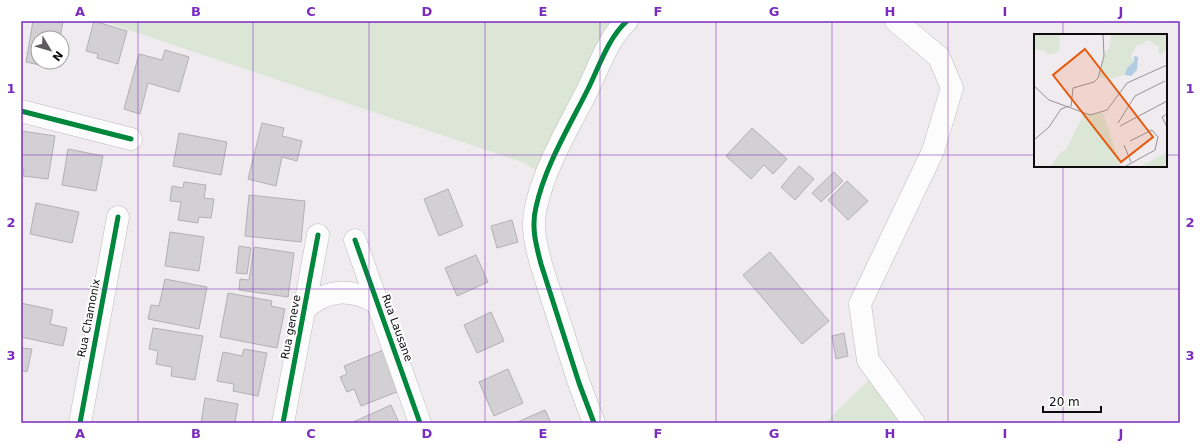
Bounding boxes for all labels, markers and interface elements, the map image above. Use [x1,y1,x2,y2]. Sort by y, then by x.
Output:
text: A [75,4,85,19]
text: B [191,4,201,19]
text: C [306,4,316,19]
text: D [422,4,433,19]
text: E [539,4,547,19]
text: F [654,4,662,19]
text: G [769,4,779,19]
text: H [885,4,895,19]
text: I [1003,4,1007,19]
text: J [1118,4,1123,19]
north arrow [30,30,70,70]
inset map [1034,34,1167,167]
text: N [50,48,65,63]
text: 1 [6,81,16,96]
text: 1 [1185,81,1195,96]
text: 2 [6,215,16,230]
text: 2 [1185,215,1195,230]
street label: Rua Chamonix [75,277,103,358]
street label: Rua Lausane [379,293,415,364]
street label: Rua geneve [278,294,304,360]
text: 3 [6,348,16,363]
text: 3 [1185,348,1195,363]
scale bar [1043,388,1101,414]
text: 20 m [1049,395,1080,409]
text: A [75,426,85,441]
text: B [191,426,201,441]
text: C [306,426,316,441]
text: D [422,426,433,441]
text: E [539,426,547,441]
text: F [654,426,662,441]
text: G [769,426,779,441]
text: H [885,426,895,441]
text: I [1003,426,1007,441]
text: J [1118,426,1123,441]

